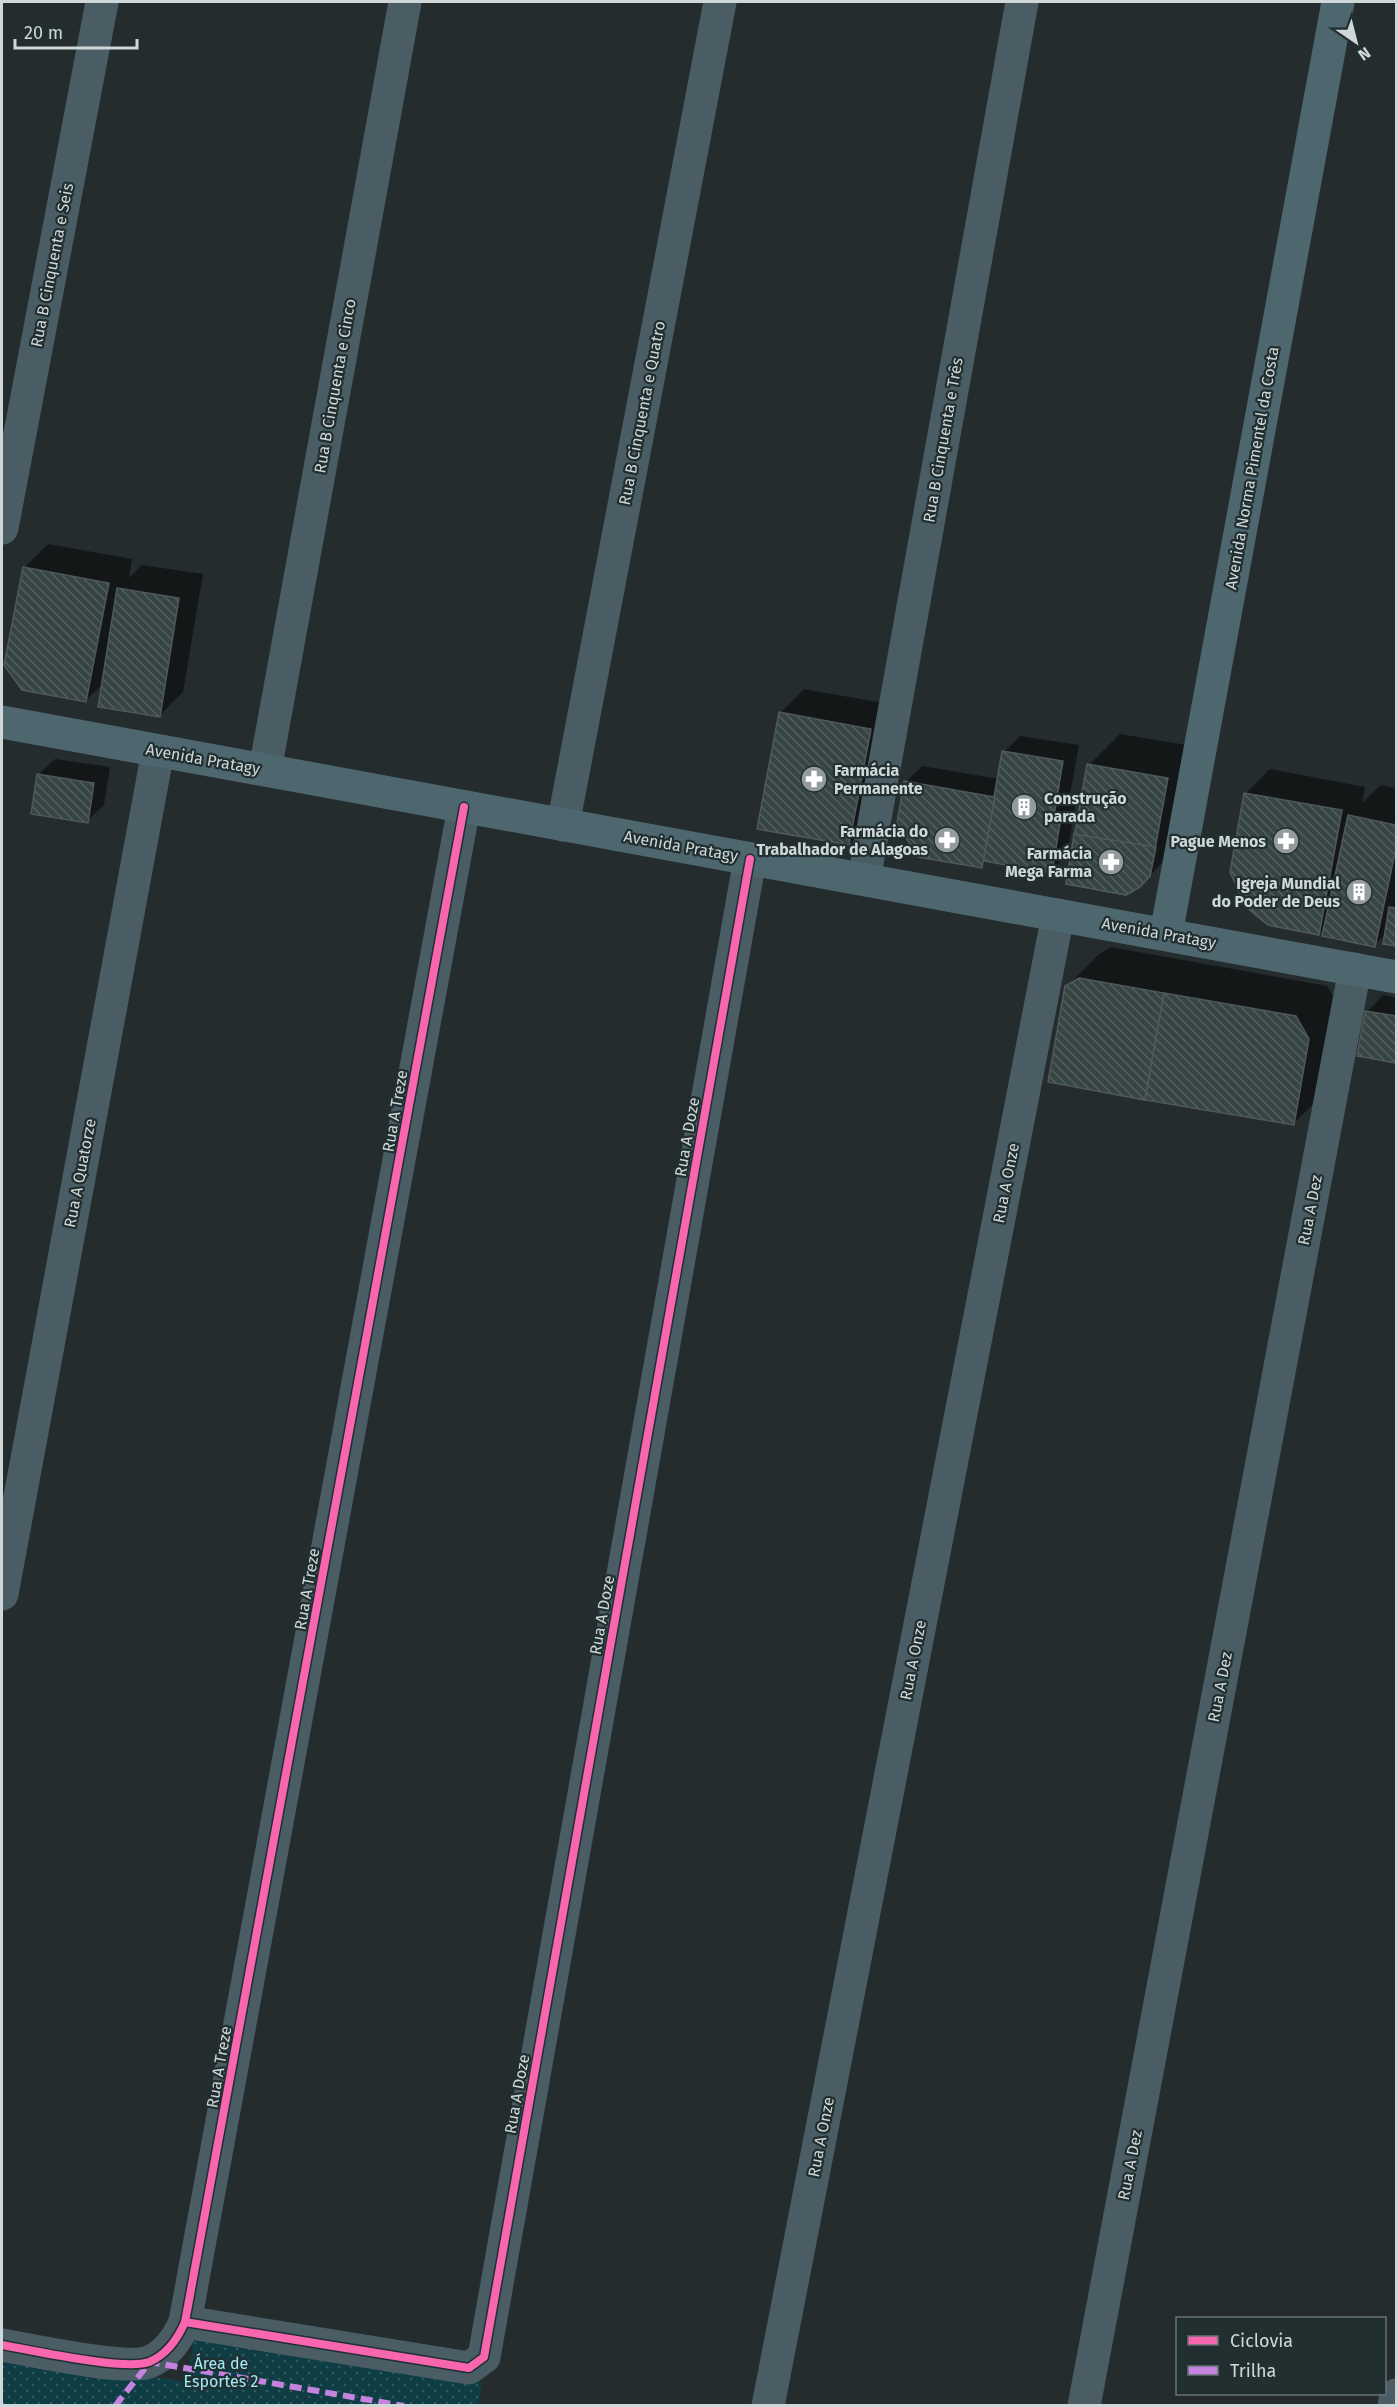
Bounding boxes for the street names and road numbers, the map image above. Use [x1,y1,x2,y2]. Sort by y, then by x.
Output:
street label: Rua B Cinquenta e Seis [27,181,77,349]
street label: Rua B Cinquenta e Cinco [310,297,360,475]
street label: Rua B Cinquenta e Quatro [615,319,669,507]
street label: Avenida Norma Pimentel da Costa [1221,345,1283,591]
street label: Rua B Cinquenta e Três [919,356,967,524]
street label: Avenida Pratagy [144,740,262,778]
street label: Avenida Pratagy [622,827,740,865]
street label: Avenida Pratagy [1100,914,1218,952]
street label: Rua A Treze [378,1068,412,1154]
street label: Rua A Doze [671,1096,703,1178]
street label: Rua A Quatorze [60,1117,100,1229]
street label: Rua A Onze [989,1141,1023,1225]
street label: Rua A Dez [1294,1173,1326,1247]
street label: Rua A Treze [290,1546,324,1632]
street label: Rua A Doze [586,1574,618,1656]
street label: Rua A Onze [896,1618,930,1702]
street label: Rua A Dez [1204,1650,1236,1724]
street label: Rua A Treze [202,2024,236,2110]
street label: Rua A Doze [501,2053,533,2135]
street label: Rua A Onze [804,2095,838,2179]
street label: Rua A Dez [1114,2128,1146,2202]

